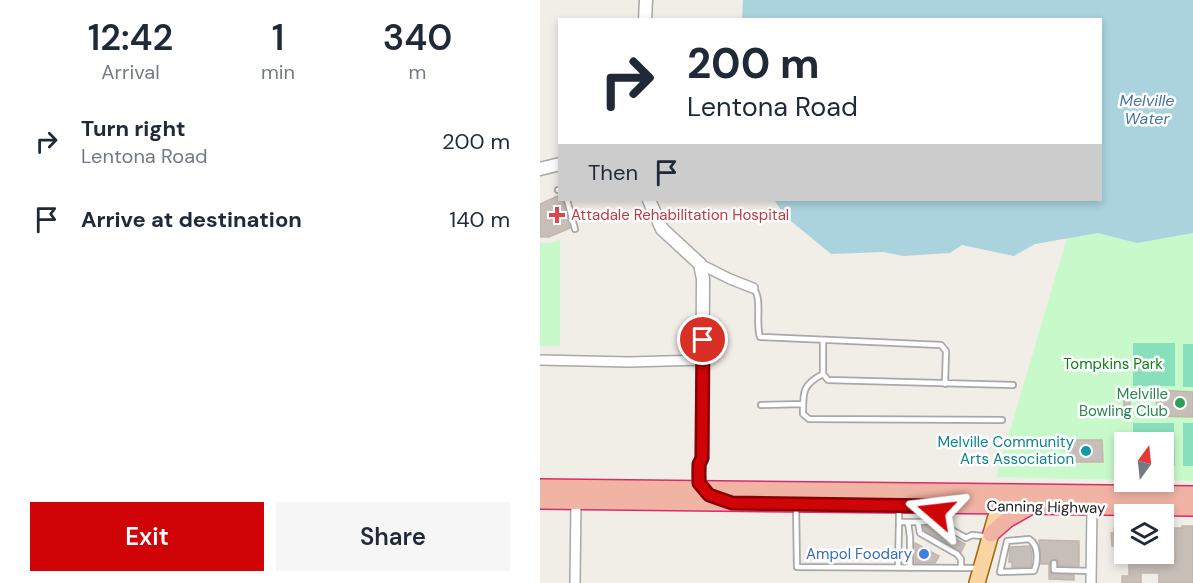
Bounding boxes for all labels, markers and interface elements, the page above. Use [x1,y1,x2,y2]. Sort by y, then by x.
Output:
text: 12:42 [88,14,173,61]
text: 1 [272,14,284,61]
text: 340 [383,14,452,61]
text: 200 m [687,36,820,91]
icon: right [588,42,666,120]
text: Arrival [101,59,160,85]
text: min [261,59,295,85]
text: m [409,59,426,85]
text: Lentona Road [687,89,858,124]
water label: Melville Water [1120,90,1174,129]
text: Turn right [81,114,186,143]
icon: right [30,125,63,158]
text: 200 m [442,127,510,156]
text: Lentona Road [81,143,208,169]
icon: arrive [650,156,683,189]
text: Then [588,158,638,187]
icon: arrive [30,203,63,236]
text: Arrive at destination [81,205,302,234]
text: 140 m [449,205,510,234]
place label: Attadale Rehabilitation Hospital [571,205,789,225]
marker: Attadale Rehabilitation Hospital [548,206,566,224]
pin [677,314,728,365]
icon: arrive [686,323,719,356]
park label: Tompkins Park [1063,354,1163,374]
place label: Melville Bowling Club [1079,384,1168,421]
marker: Melville Bowling Club [1173,396,1187,410]
place label: Melville Community Arts Association [937,432,1075,469]
north arrow [1114,432,1174,492]
map controls [1114,432,1174,564]
marker: Melville Community Arts Association [1079,444,1093,458]
position arrow [904,480,968,544]
street label: Canning Highway [986,496,1106,518]
button: Exit [30,502,264,571]
button: Share [276,502,510,571]
button: layers [1114,504,1174,564]
place label: Ampol Foodary [806,544,913,564]
marker: Ampol Foodary [917,547,931,561]

